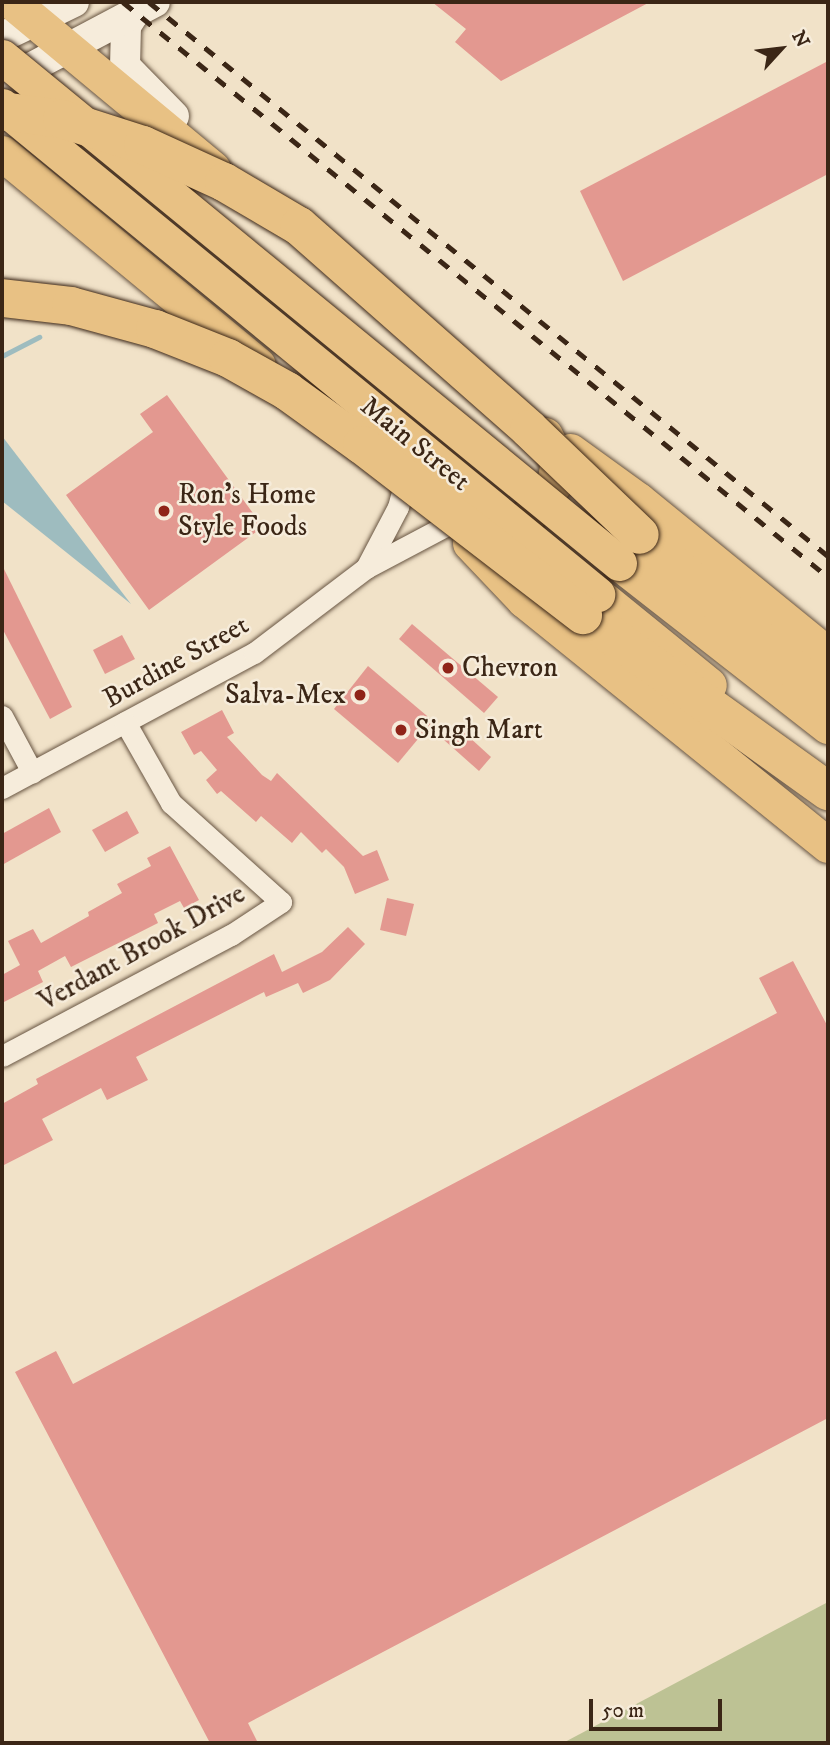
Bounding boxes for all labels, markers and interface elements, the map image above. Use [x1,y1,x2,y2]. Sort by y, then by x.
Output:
north arrow [746,14,816,84]
text: N [786,27,814,51]
street label: Main Street [353,390,477,498]
place label: Ron's Home Style Foods [178,478,316,544]
marker: Ron's Home Style Foods [156,503,172,519]
street label: Burdine Street [97,608,255,716]
place label: Chevron [462,651,558,685]
marker: Chevron [440,660,456,676]
place label: Salva-Mex [225,678,346,712]
marker: Salva-Mex [352,687,368,703]
place label: Singh Mart [415,713,543,747]
marker: Singh Mart [393,722,409,738]
street label: Verdant Brook Drive [33,877,251,1019]
scale bar [592,1686,725,1730]
text: 50 m [602,1698,644,1724]

